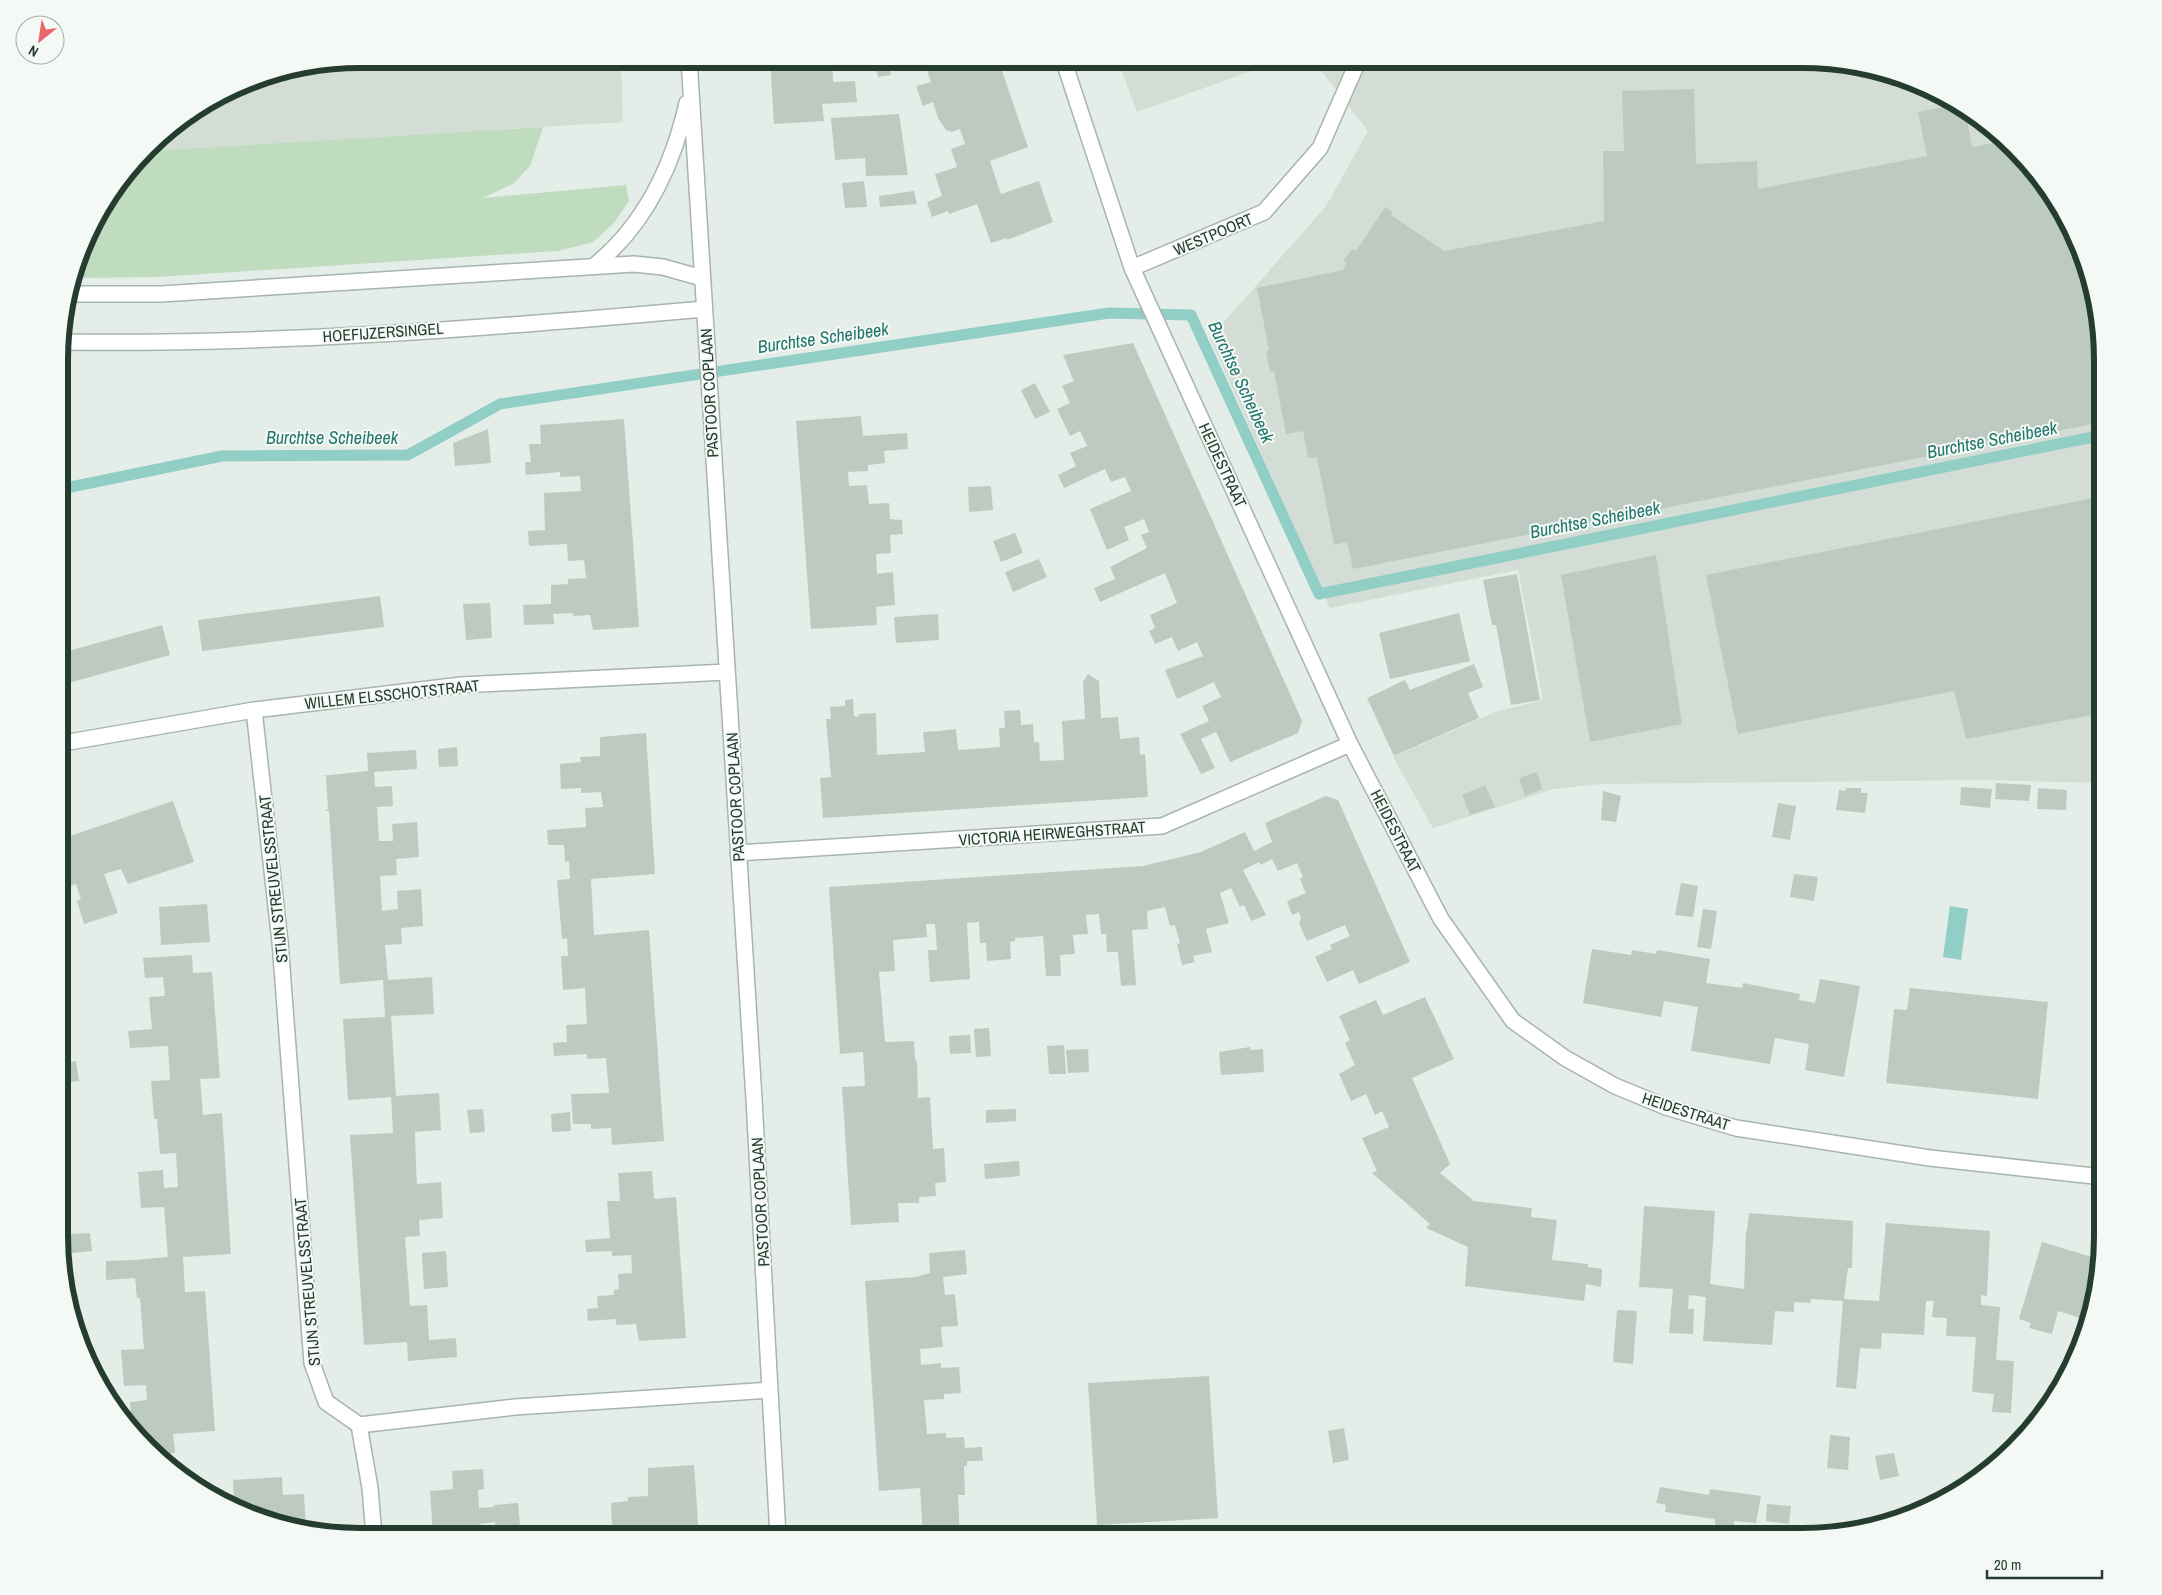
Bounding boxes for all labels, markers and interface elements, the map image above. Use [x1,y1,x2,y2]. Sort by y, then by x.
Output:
north arrow [15,15,65,65]
text: N [25,41,42,61]
street label: WESTPOORT [1170,207,1256,261]
water label: Burchtse Scheibeek [756,316,891,359]
street label: HOEFIJZERSINGEL [322,317,445,347]
water label: Burchtse Scheibeek [1202,317,1281,447]
street label: PASTOOR COPLAAN [695,328,723,458]
water label: Burchtse Scheibeek [1925,415,2060,464]
street label: HEIDESTRAAT [1194,419,1252,511]
water label: Burchtse Scheibeek [266,425,399,450]
water label: Burchtse Scheibeek [1528,495,1663,544]
street label: WILLEM ELSSCHOTSTRAAT [304,674,480,714]
street label: PASTOOR COPLAAN [721,732,749,862]
street label: HEIDESTRAAT [1366,786,1426,876]
street label: STIJN STREUVELSSTRAAT [253,794,293,964]
street label: VICTORIA HEIRWEGHSTRAAT [958,815,1146,851]
street label: HEIDESTRAAT [1639,1086,1733,1136]
street label: PASTOOR COPLAAN [746,1137,774,1267]
street label: STIJN STREUVELSSTRAAT [289,1197,325,1367]
scale bar [1987,1548,2102,1580]
text: 20 m [1994,1554,2021,1575]

